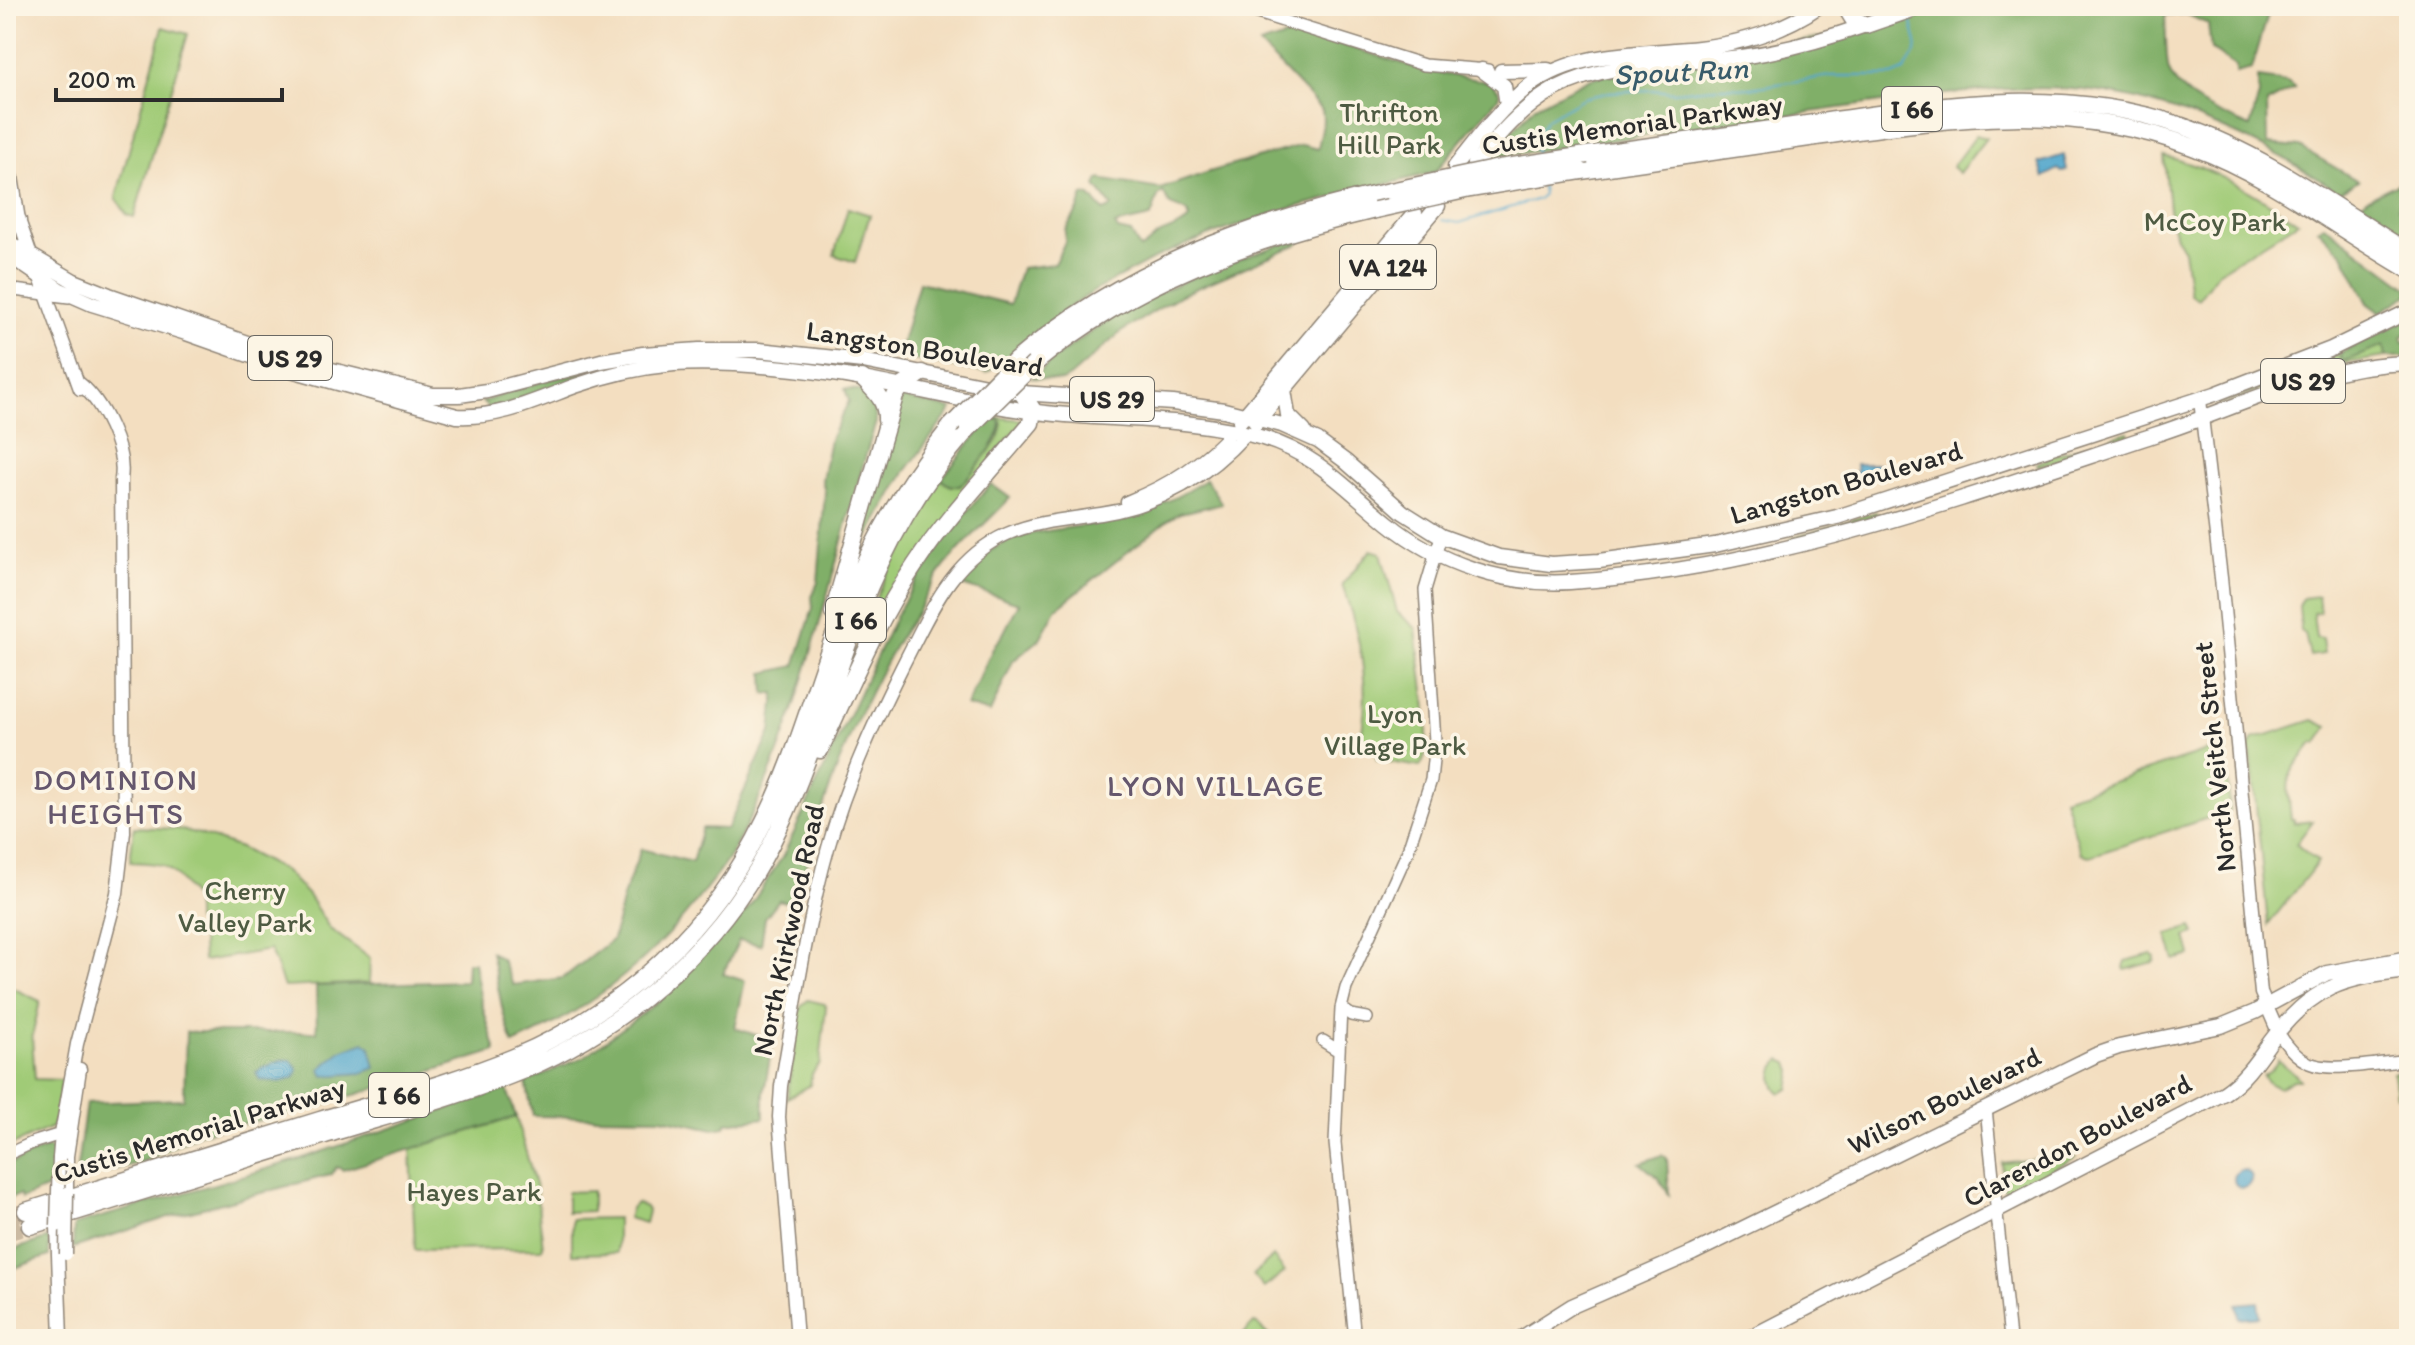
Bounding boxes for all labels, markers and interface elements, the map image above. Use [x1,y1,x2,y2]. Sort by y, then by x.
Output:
water label: Spout Run [1613,49,1750,93]
scale bar [56,52,282,102]
text: 200 m [68,65,136,94]
street label: Custis Memorial Parkway [1480,86,1784,162]
road number: I 66 [1882,87,1942,131]
park label: Thrifton Hill Park [1337,95,1442,161]
park label: McCoy Park [2144,204,2287,238]
road number: VA 124 [1340,245,1436,289]
street label: Langston Boulevard [804,312,1046,384]
road number: US 29 [248,336,332,380]
road number: US 29 [2261,359,2345,403]
road number: US 29 [1070,377,1154,421]
street label: Langston Boulevard [1726,433,1966,531]
road number: I 66 [826,598,886,642]
street label: North Veitch Street [2185,640,2243,874]
park label: Lyon Village Park [1324,696,1466,762]
district label: DOMINION HEIGHTS [33,761,199,832]
district label: LYON VILLAGE [1107,767,1325,804]
street label: North Kirkwood Road [745,801,831,1059]
park label: Cherry Valley Park [178,873,312,939]
street label: Wilson Boulevard [1842,1038,2047,1162]
street label: Clarendon Boulevard [1957,1065,2197,1215]
street label: Custis Memorial Parkway [49,1069,349,1191]
road number: I 66 [369,1073,429,1117]
park label: Hayes Park [406,1174,542,1208]

